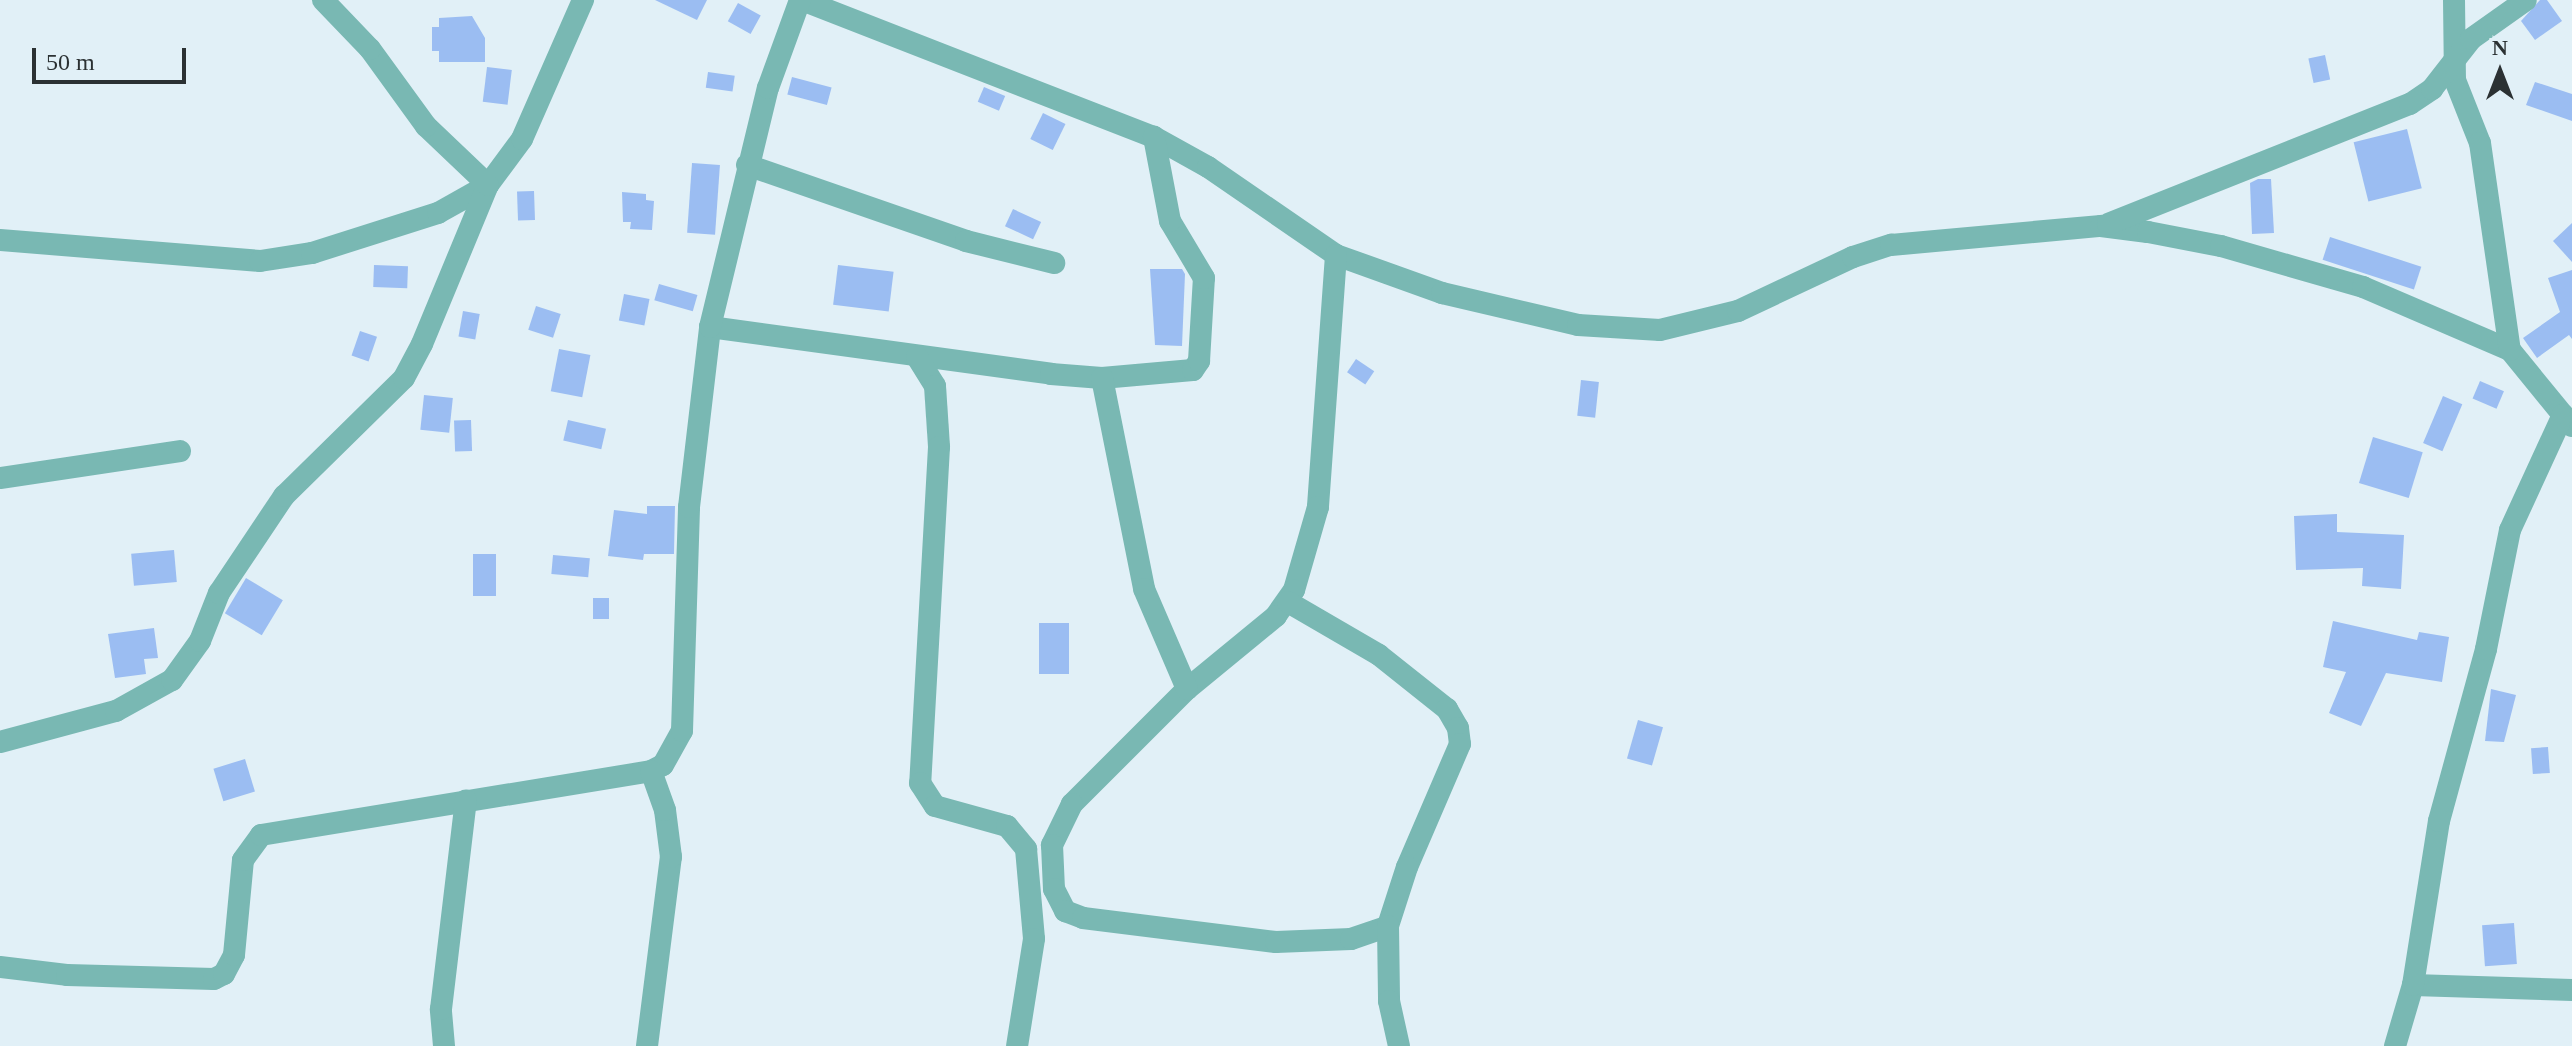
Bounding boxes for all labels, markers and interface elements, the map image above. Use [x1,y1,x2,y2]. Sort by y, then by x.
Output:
scale bar [36,32,190,82]
north arrow [2460,32,2540,112]
text: N [2492,35,2508,60]
text: 50 m [46,49,95,75]

